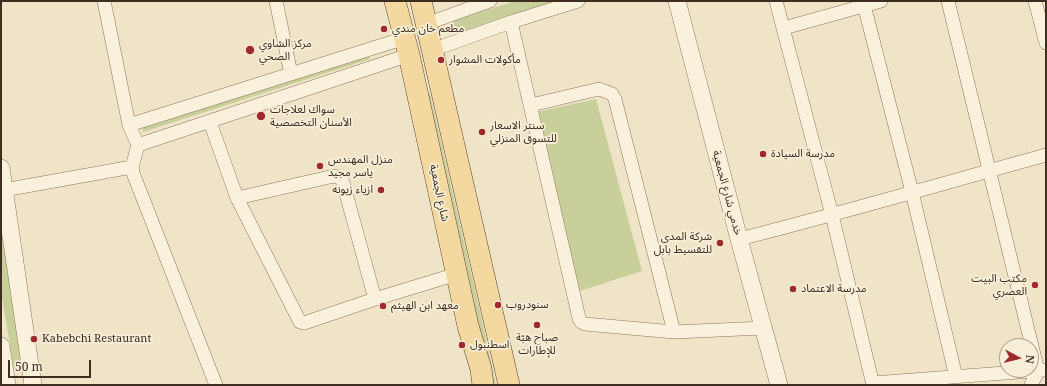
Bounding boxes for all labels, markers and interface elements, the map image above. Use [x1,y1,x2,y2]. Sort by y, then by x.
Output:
place label: مطعم خان مندي [392,22,464,36]
marker: مطعم خان مندي [379,24,389,34]
place label: مركز الشاوي الصحي [259,37,312,63]
marker: مركز الشاوي الصحي [244,44,256,56]
place label: مأكولات المشوار [449,53,521,67]
marker: مأكولات المشوار [436,55,446,65]
place label: سواك لعلاجات الأسنان التخصصية [270,103,352,129]
marker: سواك لعلاجات الأسنان التخصصية [255,110,267,122]
place label: سنتر الاسعار للتسوق المنزلي [490,119,557,145]
marker: سنتر الاسعار للتسوق المنزلي [477,127,487,137]
place label: مدرسة السيادة [771,147,835,161]
street label: خدمي شارع الجمعية [709,149,745,237]
marker: مدرسة السيادة [758,149,768,159]
place label: منزل المهندس ياسر مجيد [328,153,393,179]
marker: منزل المهندس ياسر مجيد [315,161,325,171]
street label: شارع الجمعية [426,163,452,223]
place label: ازياء زيونه [332,183,373,197]
marker: ازياء زيونه [376,185,386,195]
place label: شركة المدى للتقسيط بابل [654,230,712,256]
marker: شركة المدى للتقسيط بابل [715,238,725,248]
place label: مكتب البيت العصري [971,272,1027,298]
marker: مكتب البيت العصري [1030,280,1040,290]
place label: مدرسة الاعتماد [801,282,867,296]
marker: مدرسة الاعتماد [788,284,798,294]
place label: سنودروب [506,298,549,312]
place label: معهد ابن الهيثم [391,299,459,313]
marker: سنودروب [493,300,503,310]
marker: معهد ابن الهيثم [378,301,388,311]
marker: صباح هبّة للإطارات [532,320,542,330]
place label: صباح هبّة للإطارات [516,331,558,357]
place label: Kabebchi Restaurant [42,332,151,346]
marker: Kabebchi Restaurant [29,334,39,344]
place label: اسطنبول [470,338,509,352]
north arrow [999,338,1039,378]
marker: اسطنبول [457,340,467,350]
scale bar [10,352,93,378]
text: N [1022,354,1038,365]
text: 50 m [15,358,43,375]

